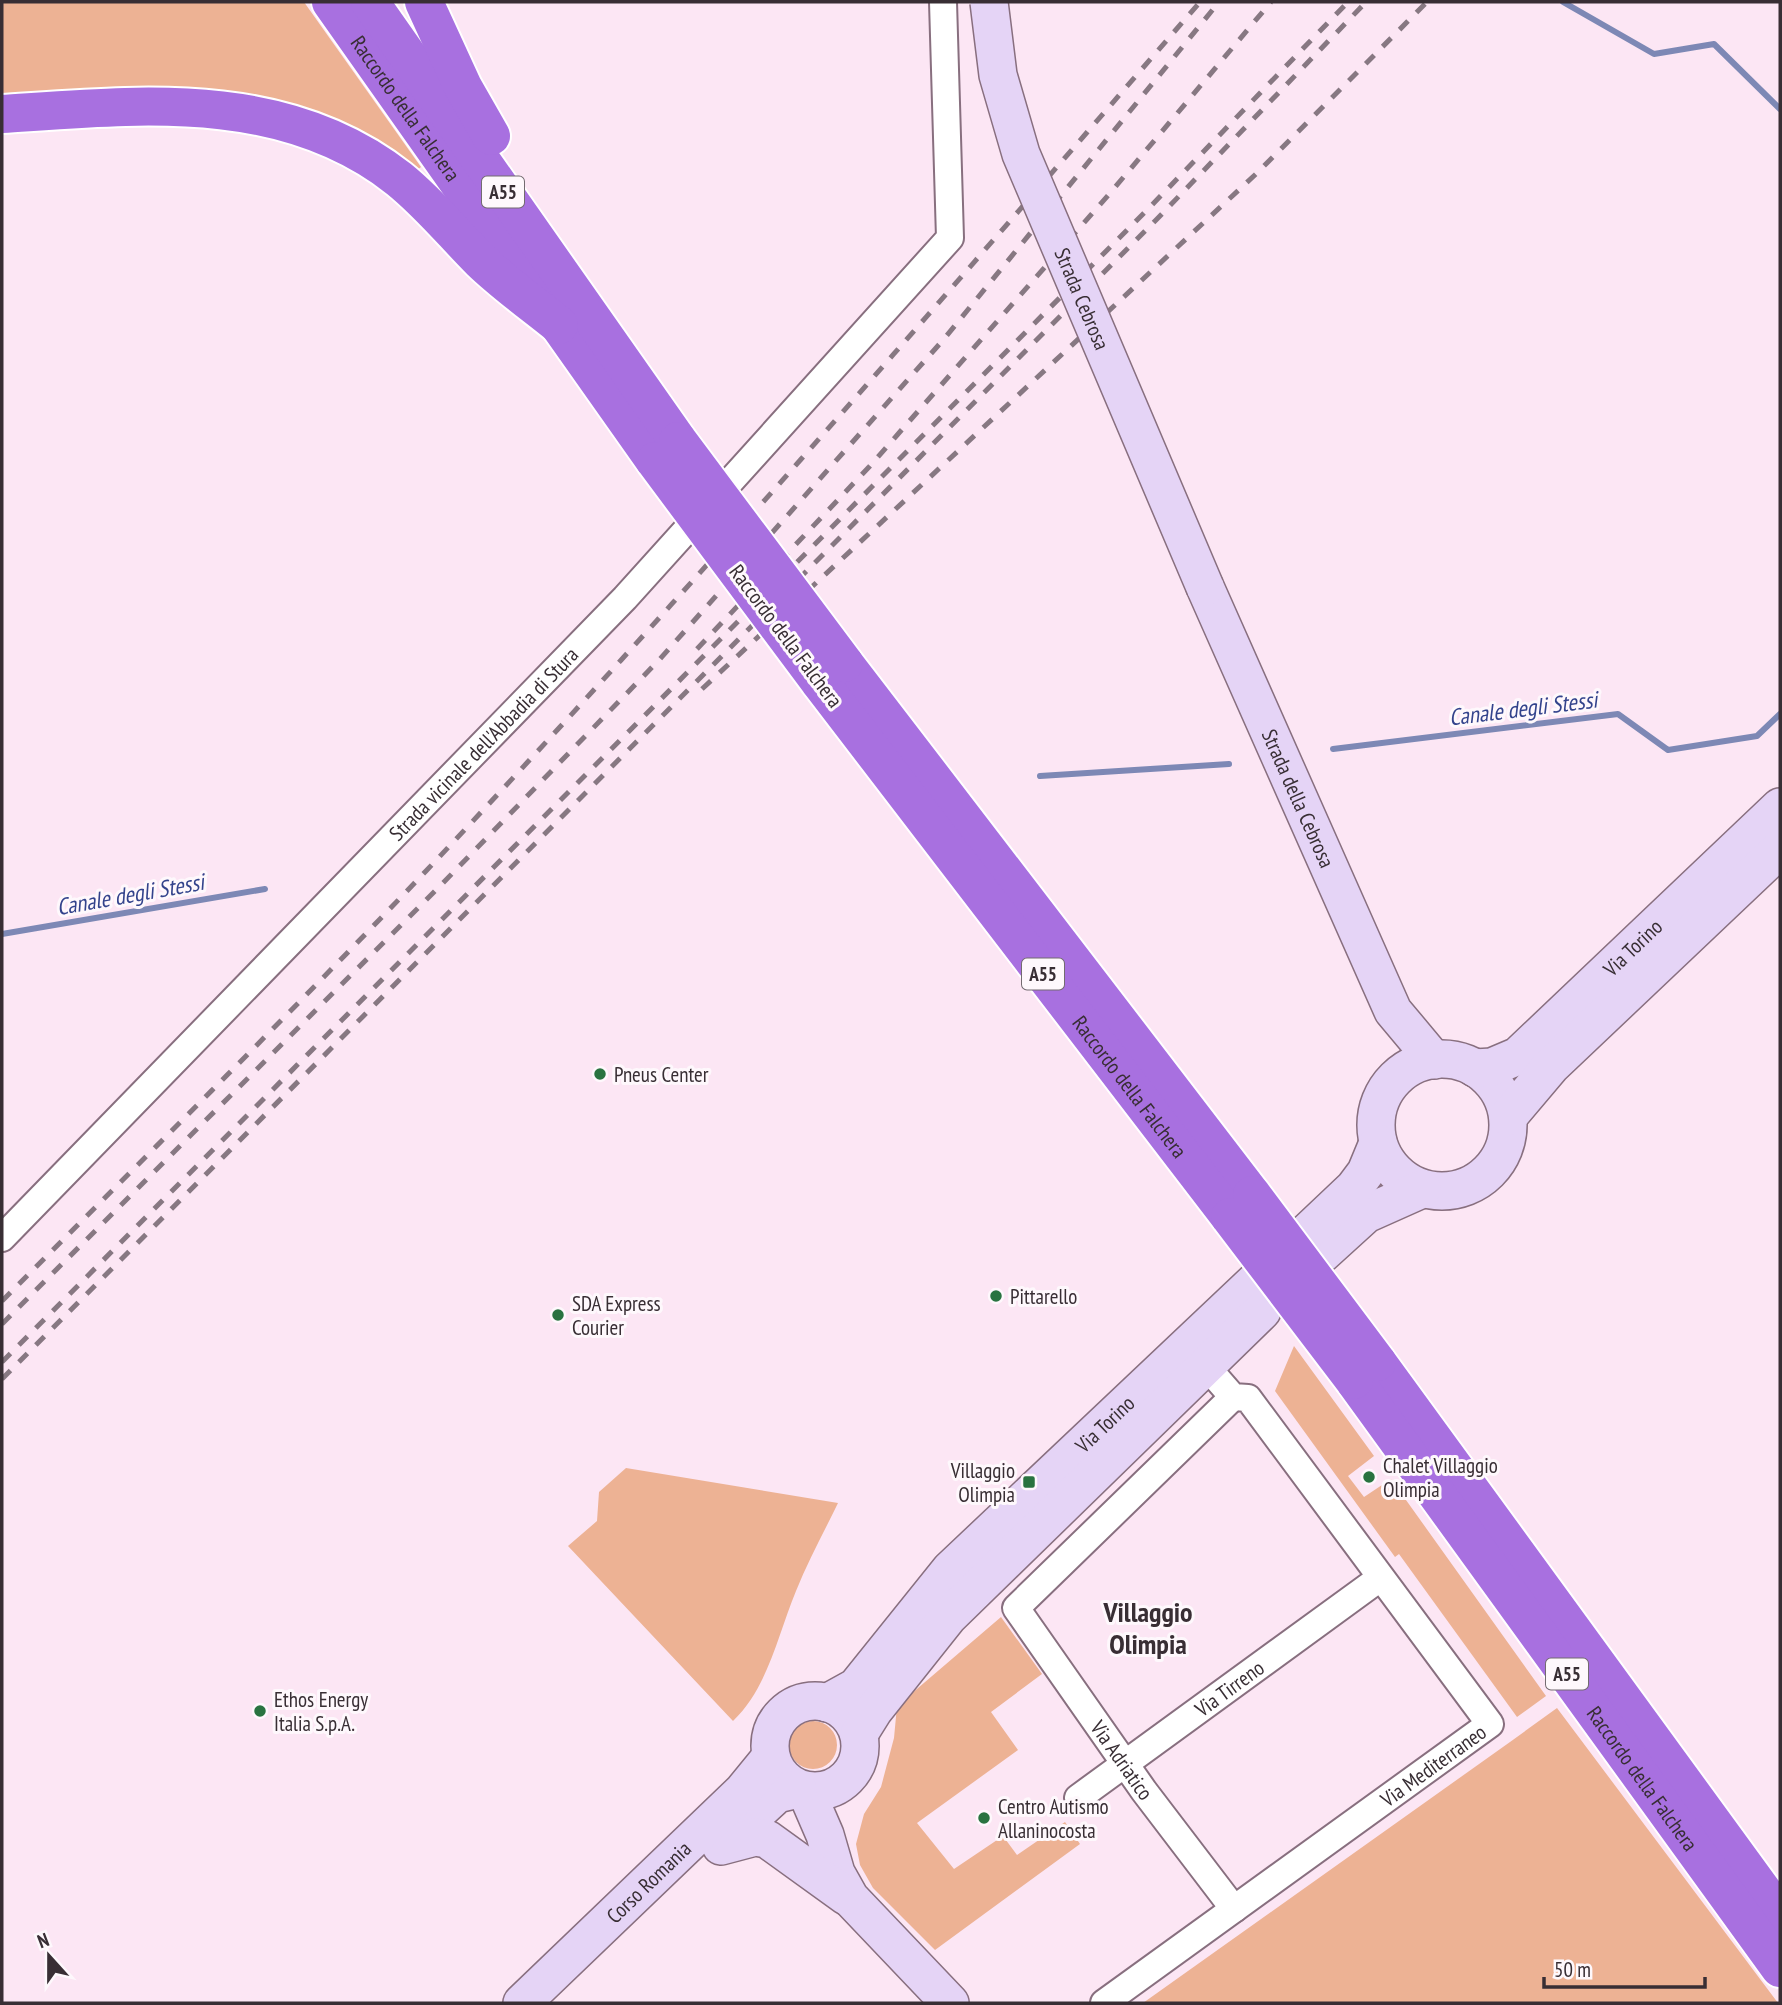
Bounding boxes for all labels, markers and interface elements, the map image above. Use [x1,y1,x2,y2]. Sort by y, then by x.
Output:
street label: Raccordo della Falchera [345,30,467,186]
road number: A55 [482,176,524,208]
street label: Strada Cebrosa [1049,244,1116,354]
street label: Raccordo della Falchera [723,559,849,713]
street label: Strada vicinale dell'Abbadia di Stura [383,641,584,846]
water label: Canale degli Stessi [1447,684,1602,731]
street label: Strada della Cebrosa [1256,725,1341,872]
water label: Canale degli Stessi [54,866,209,921]
street label: Via Torino [1596,913,1668,982]
road number: A55 [1022,958,1064,990]
street label: Raccordo della Falchera [1067,1010,1193,1163]
place label: Pneus Center [614,1061,709,1088]
marker: Pneus Center [592,1066,608,1082]
place label: Pittarello [1010,1283,1077,1310]
marker: Pittarello [988,1288,1004,1304]
place label: SDA Express Courier [572,1290,661,1341]
marker: SDA Express Courier [550,1307,566,1323]
street label: Via Torino [1069,1389,1140,1459]
place label: Chalet Villaggio Olimpia [1383,1452,1498,1503]
place label: Villaggio Olimpia [950,1457,1015,1508]
marker: Chalet Villaggio Olimpia [1361,1469,1377,1485]
marker: Villaggio Olimpia [1021,1474,1037,1490]
district label: Villaggio Olimpia [1102,1593,1193,1662]
street label: Via Tirreno [1188,1654,1269,1723]
road number: A55 [1546,1658,1588,1690]
place label: Ethos Energy Italia S.p.A. [274,1686,368,1737]
street label: Raccordo della Falchera [1581,1701,1704,1856]
marker: Ethos Energy Italia S.p.A. [252,1703,268,1719]
street label: Via Adriatico [1085,1714,1159,1805]
street label: Via Mediterraneo [1374,1718,1491,1813]
place label: Centro Autismo Allaninocosta [998,1793,1109,1844]
marker: Centro Autismo Allaninocosta [976,1810,992,1826]
street label: Corso Romania [600,1835,696,1929]
north arrow [14,1921,84,1991]
text: N [34,1927,52,1953]
scale bar [1544,1946,1705,1990]
text: 50 m [1554,1956,1591,1983]

